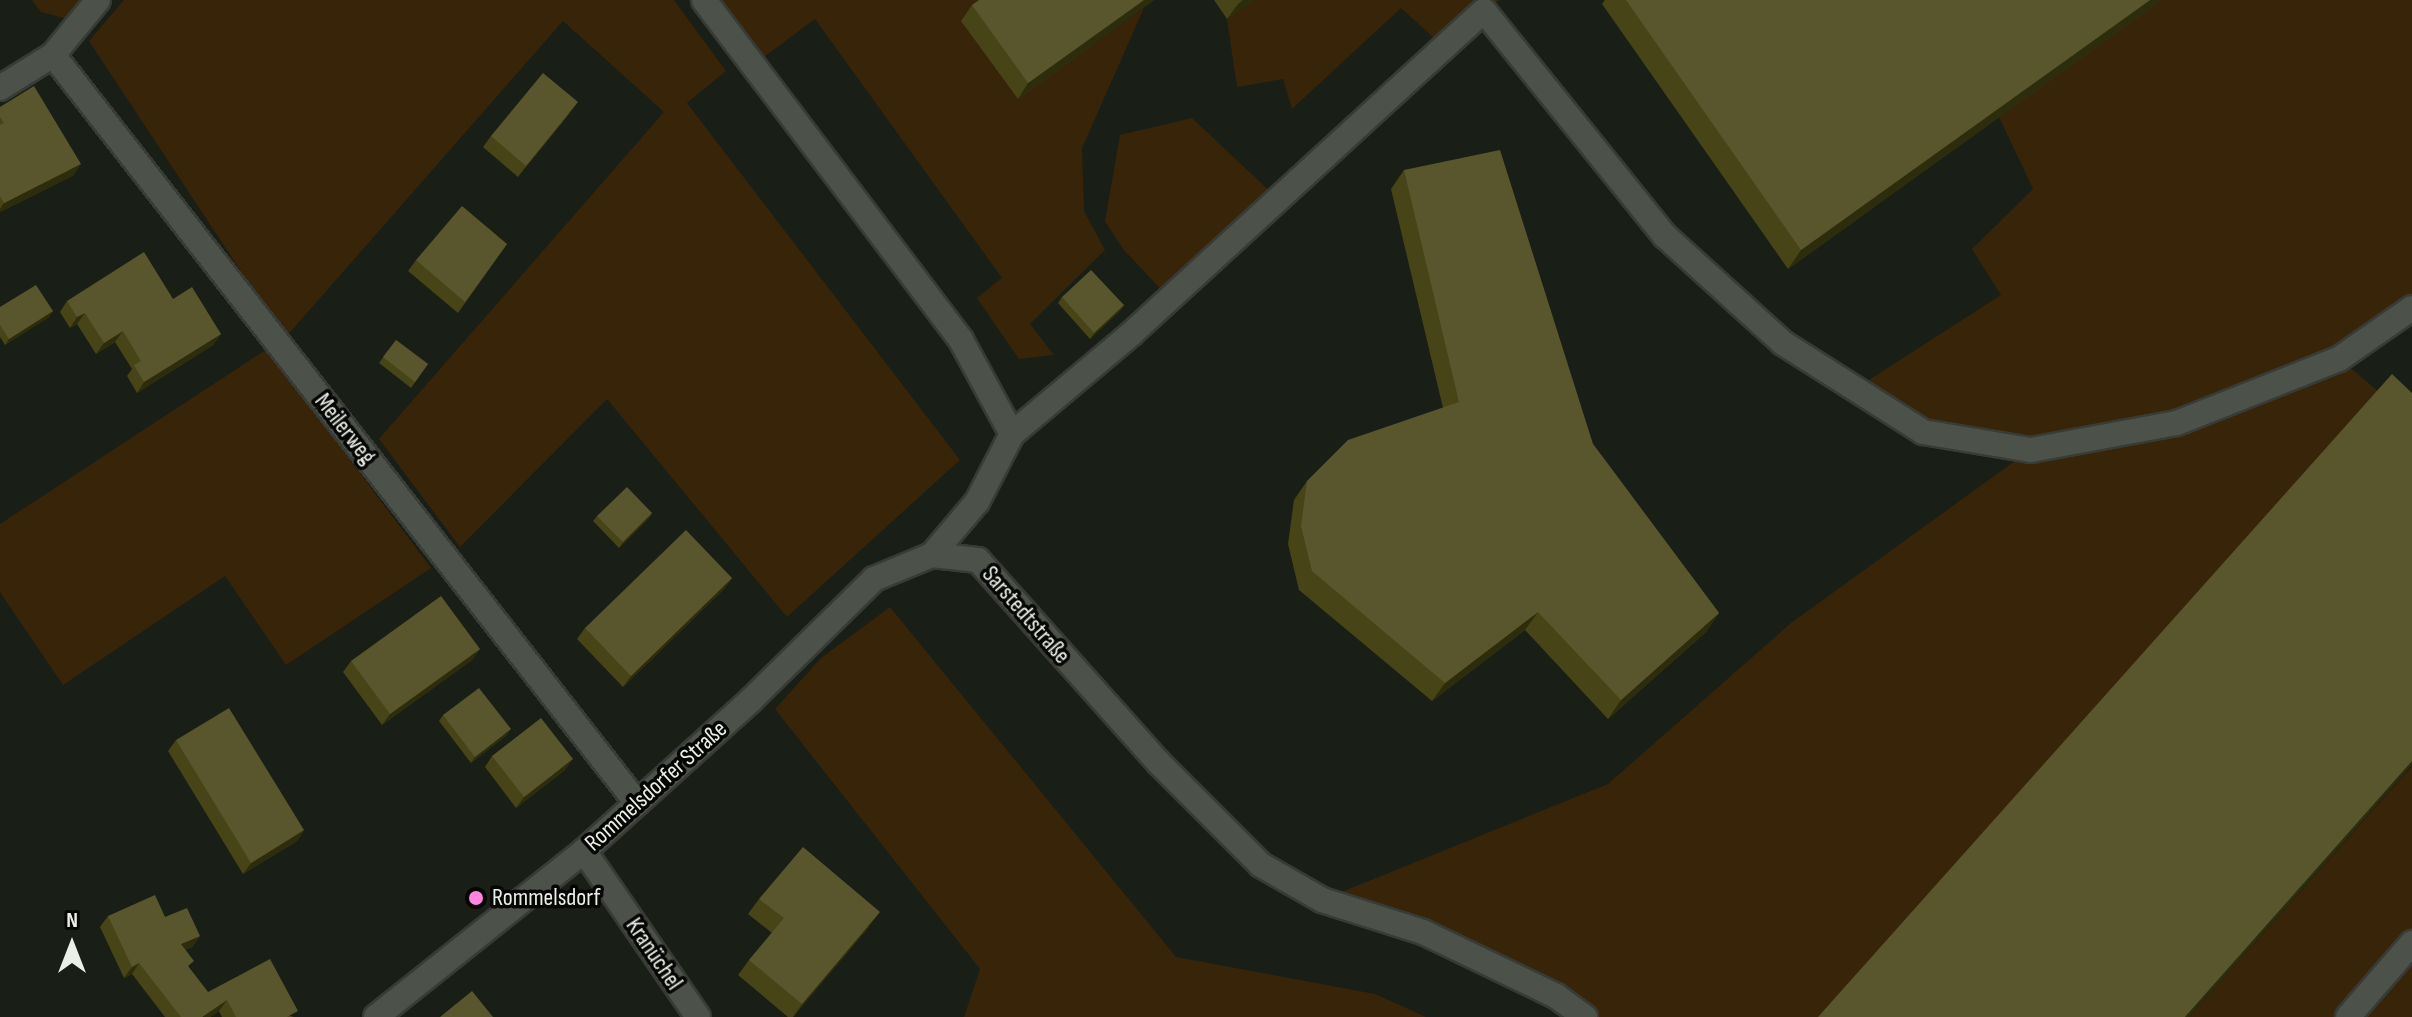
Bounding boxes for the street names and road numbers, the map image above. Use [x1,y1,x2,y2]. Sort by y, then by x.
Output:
street label: Meilerweg [308,388,382,470]
street label: Sarstedtstraße [976,560,1076,670]
street label: Rommelsdorfer Straße [579,715,733,857]
street label: Kranüchel [619,912,689,996]

